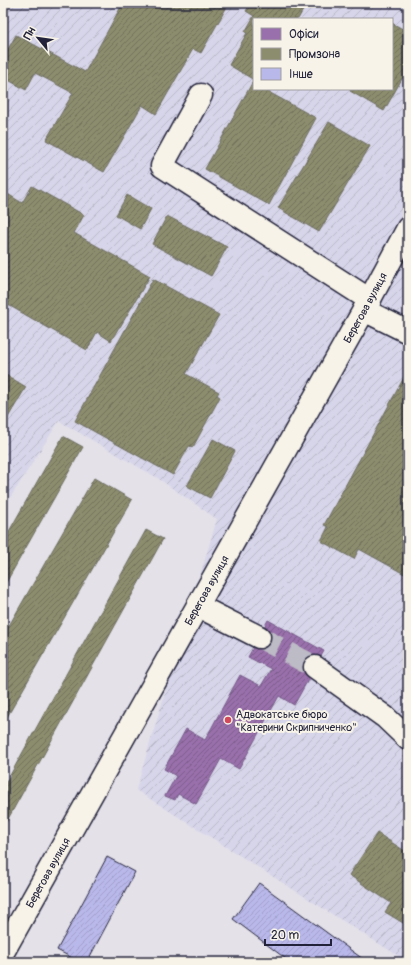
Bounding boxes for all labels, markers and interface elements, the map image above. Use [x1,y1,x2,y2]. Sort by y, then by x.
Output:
north arrow [18,18,58,58]
legend [253,18,393,90]
text: Пн [21,25,39,42]
text: Офіси [289,27,319,42]
text: Промзона [289,47,340,62]
text: Інше [289,67,313,82]
street label: Берегова вулиця [341,271,390,345]
street label: Берегова вулиця [182,553,232,628]
place label: Адвокатське бюро "Катерини Скрипниченко" [236,708,357,734]
marker: Адвокатське бюро "Катерини Скрипниченко" [223,715,233,725]
street label: Берегова вулиця [23,836,73,910]
scale bar [265,921,331,947]
text: 20 m [271,928,300,943]

